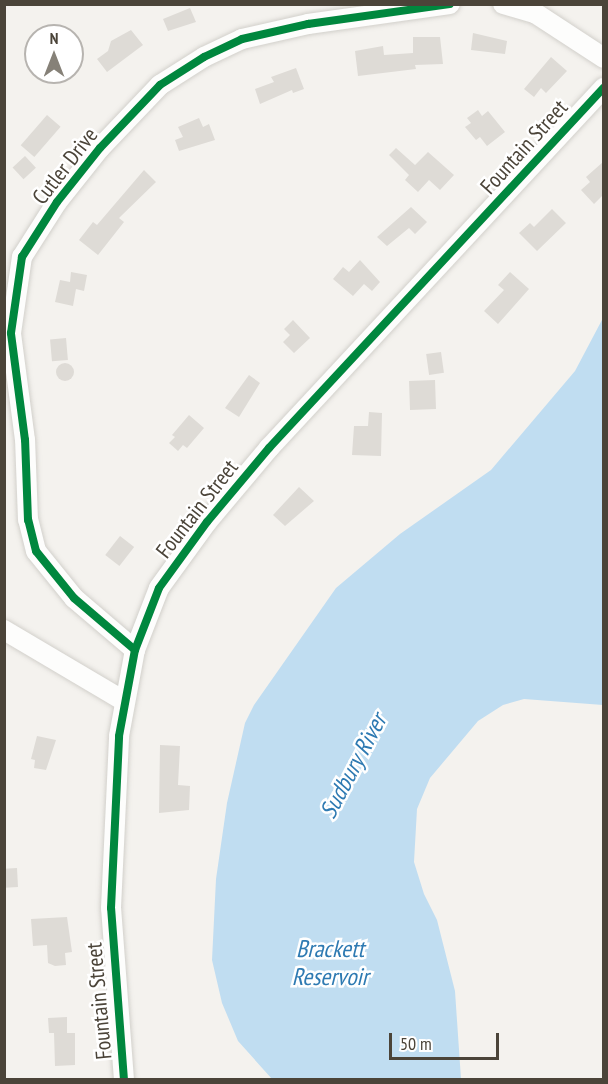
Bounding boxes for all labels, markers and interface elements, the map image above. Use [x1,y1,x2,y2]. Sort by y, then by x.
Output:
north arrow [24,24,84,84]
text: N [50,28,58,48]
street label: Fountain Street [475,95,573,199]
street label: Cutler Drive [27,122,103,210]
street label: Fountain Street [150,455,244,563]
water label: Sudbury River [313,708,393,824]
water label: Brackett Reservoir [292,935,368,991]
street label: Fountain Street [81,941,117,1061]
scale bar [392,1021,502,1059]
text: 50 m [400,1032,432,1055]

